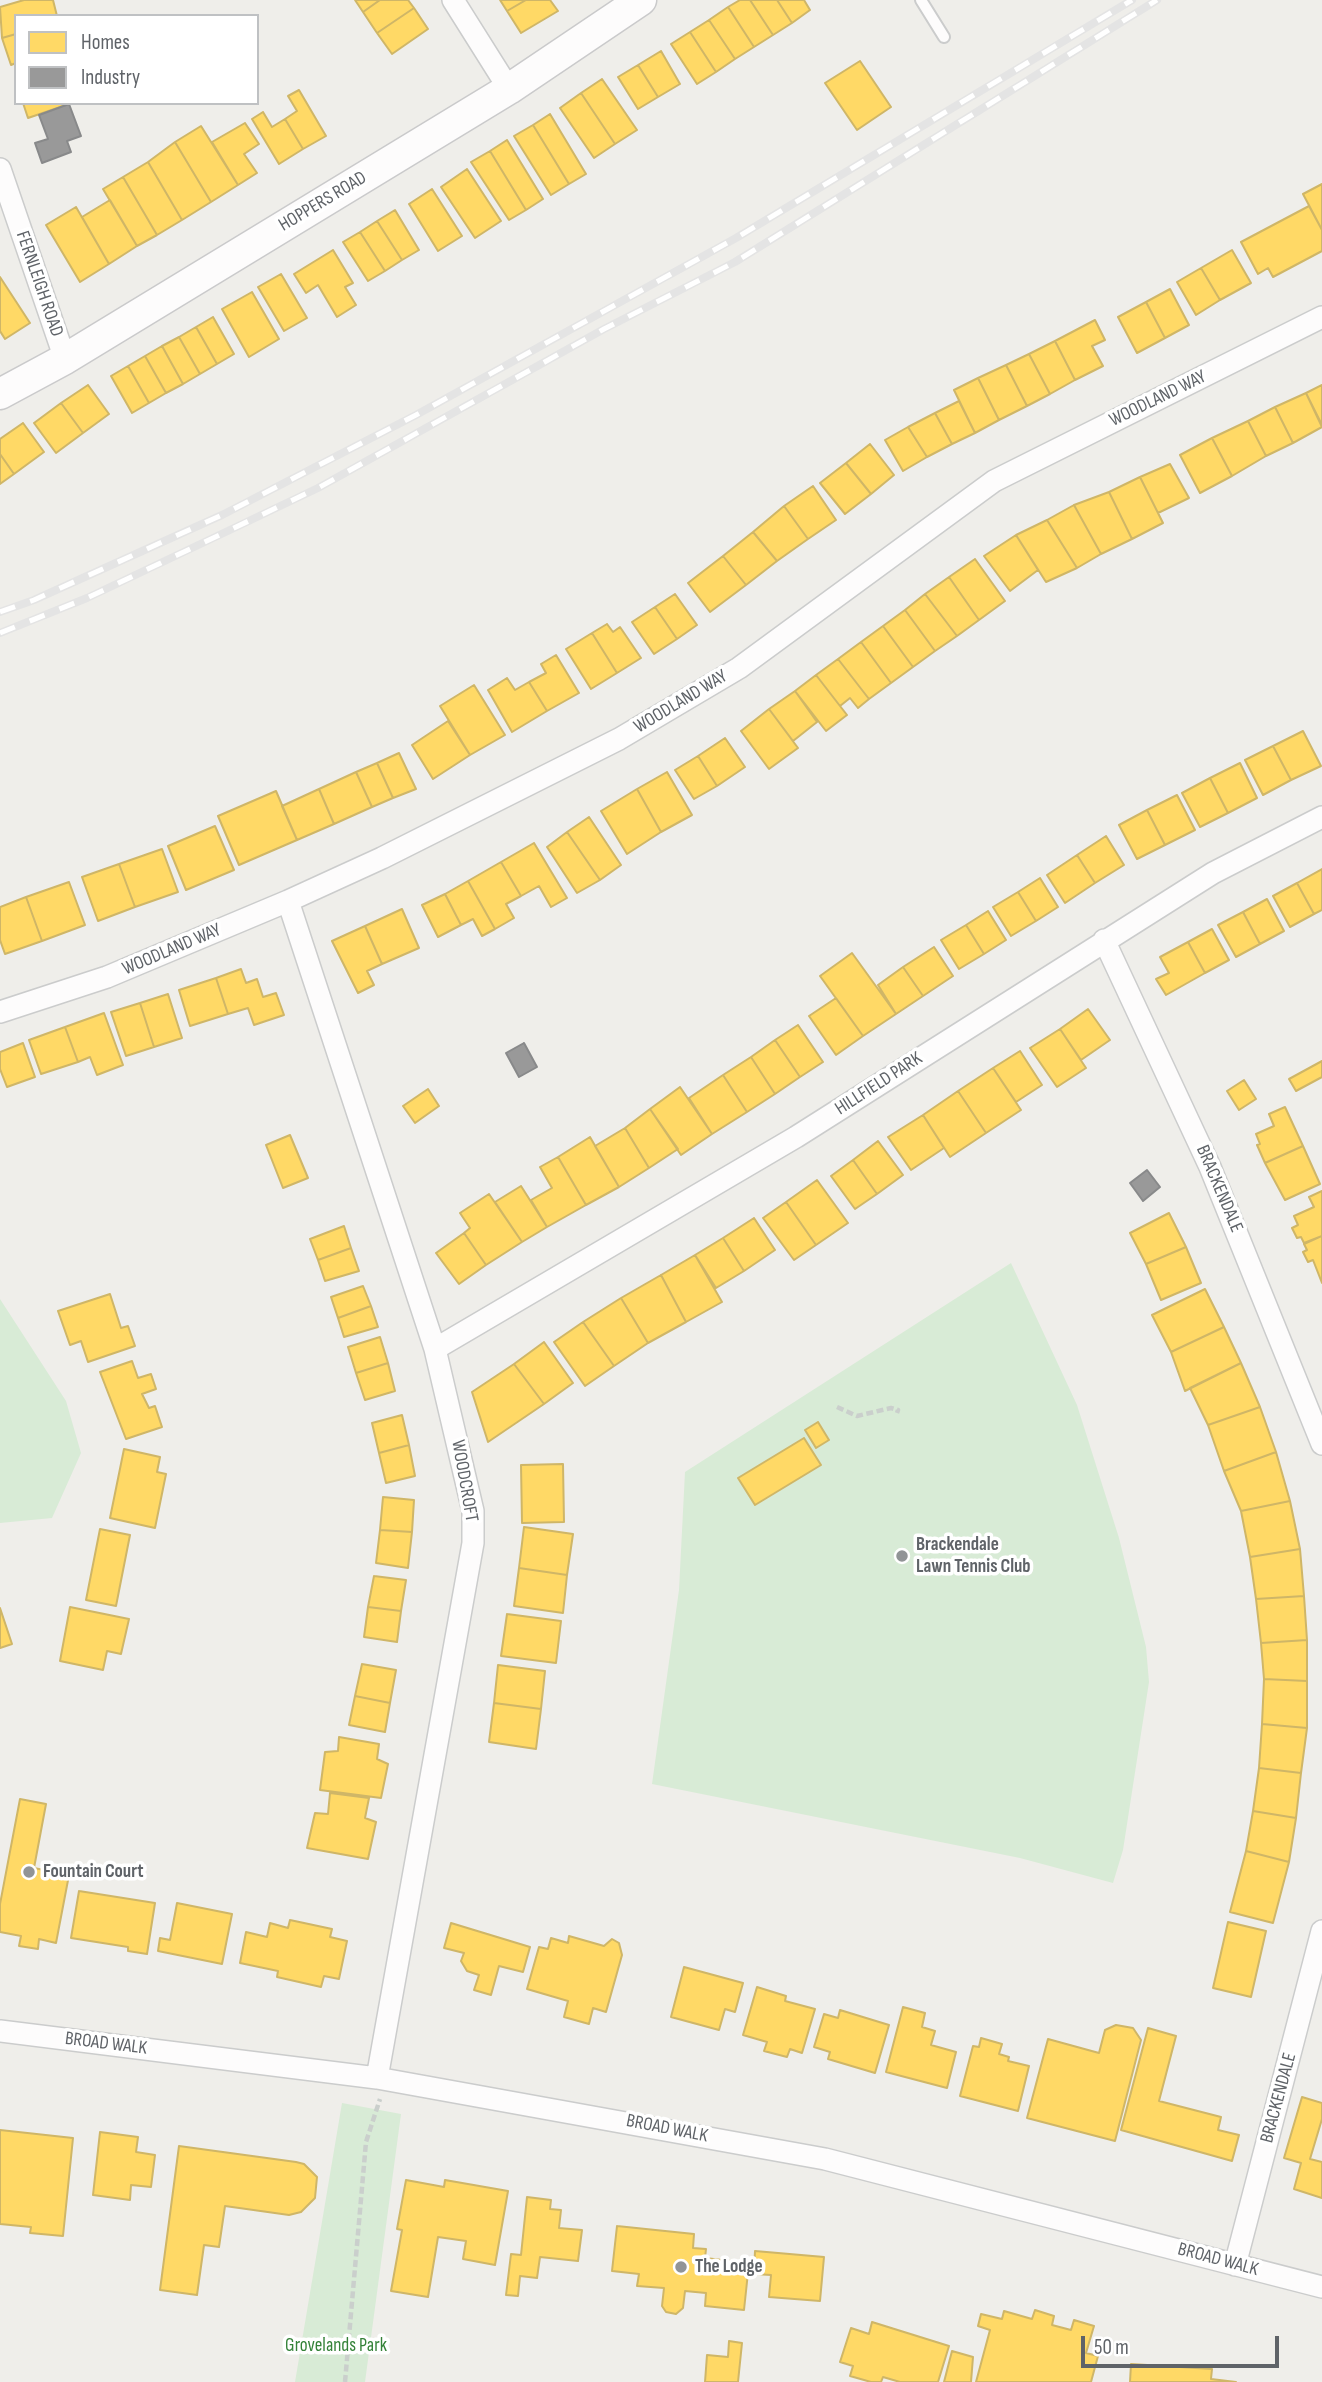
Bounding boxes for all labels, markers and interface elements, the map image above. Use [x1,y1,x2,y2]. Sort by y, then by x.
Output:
legend [14,14,259,105]
text: Homes [81,30,130,55]
text: Industry [81,65,140,90]
street label: HOPPERS ROAD [275,167,371,237]
street label: FERNLEIGH ROAD [10,228,68,340]
street label: WOODLAND WAY [1106,366,1210,432]
street label: WOODLAND WAY [630,665,732,739]
street label: WOODLAND WAY [119,919,225,981]
street label: HILLFIELD PARK [831,1047,927,1121]
street label: BRACKENDALE [1190,1142,1248,1236]
street label: WOODCROFT [446,1438,482,1524]
place label: Brackendale Lawn Tennis Club [916,1534,1031,1578]
marker: Brackendale Lawn Tennis Club [894,1548,910,1564]
place label: Fountain Court [43,1861,144,1883]
marker: Fountain Court [21,1864,37,1880]
street label: BROAD WALK [64,2028,148,2060]
street label: BRACKENDALE [1256,2050,1302,2146]
street label: BROAD WALK [624,2110,710,2148]
street label: BROAD WALK [1175,2238,1261,2282]
place label: The Lodge [695,2256,763,2278]
marker: The Lodge [673,2259,689,2275]
scale bar [1084,2322,1282,2366]
park label: Grovelands Park [285,2335,387,2357]
text: 50 m [1094,2335,1129,2360]

